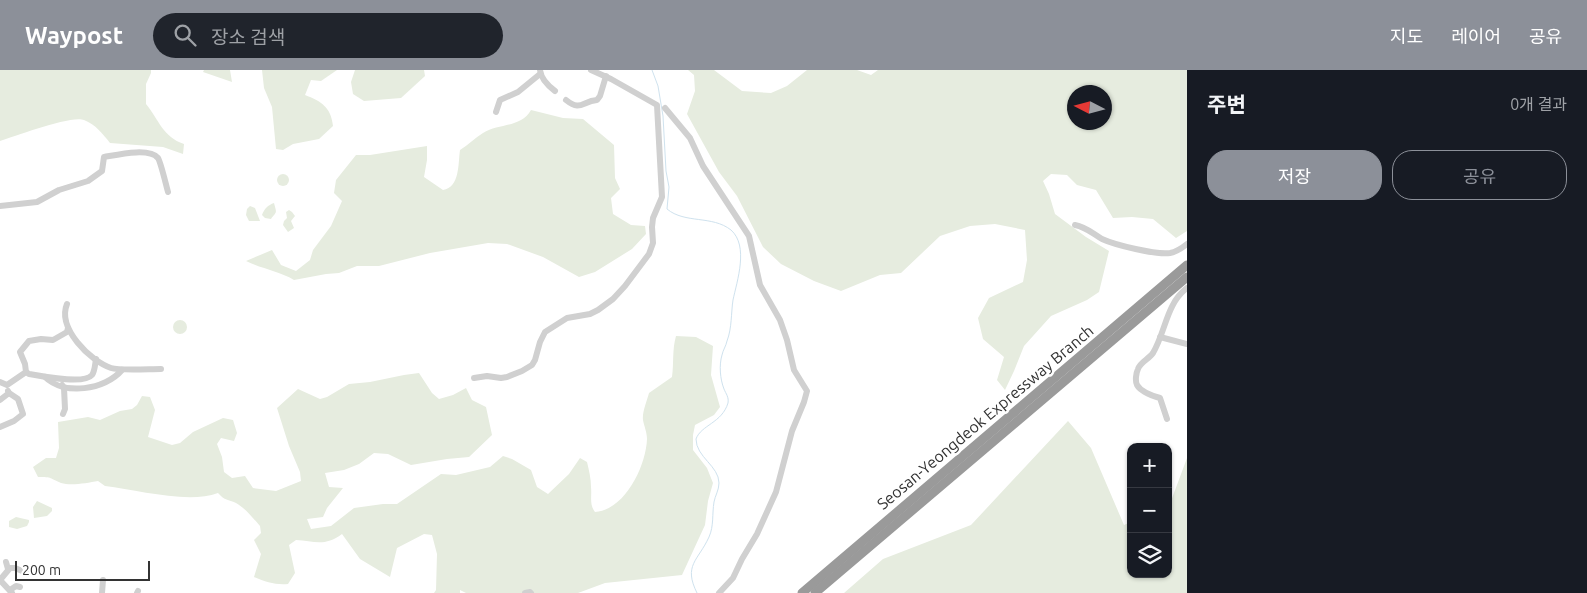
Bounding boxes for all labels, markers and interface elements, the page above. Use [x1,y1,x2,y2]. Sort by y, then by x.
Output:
search box [153,13,503,58]
icon: search [171,21,199,49]
text: Waypost [25,22,123,49]
text: 장소 검색 [211,26,285,48]
text: 지도 [1390,26,1423,46]
text: 레이어 [1451,26,1501,46]
text: 공유 [1529,26,1562,46]
north arrow [1067,85,1112,130]
text: 주변 [1207,92,1246,116]
text: 0개 결과 [1510,95,1567,113]
button: 저장 [1207,150,1382,200]
button: 공유 [1392,150,1567,200]
street label: Seosan-Yeongdeok Expressway Branch [873,321,1097,513]
map controls [1127,443,1172,578]
button: + [1127,443,1172,488]
button: − [1127,488,1172,533]
button: layers [1127,533,1172,578]
scale bar [15,558,150,581]
text: 200 m [22,562,61,578]

